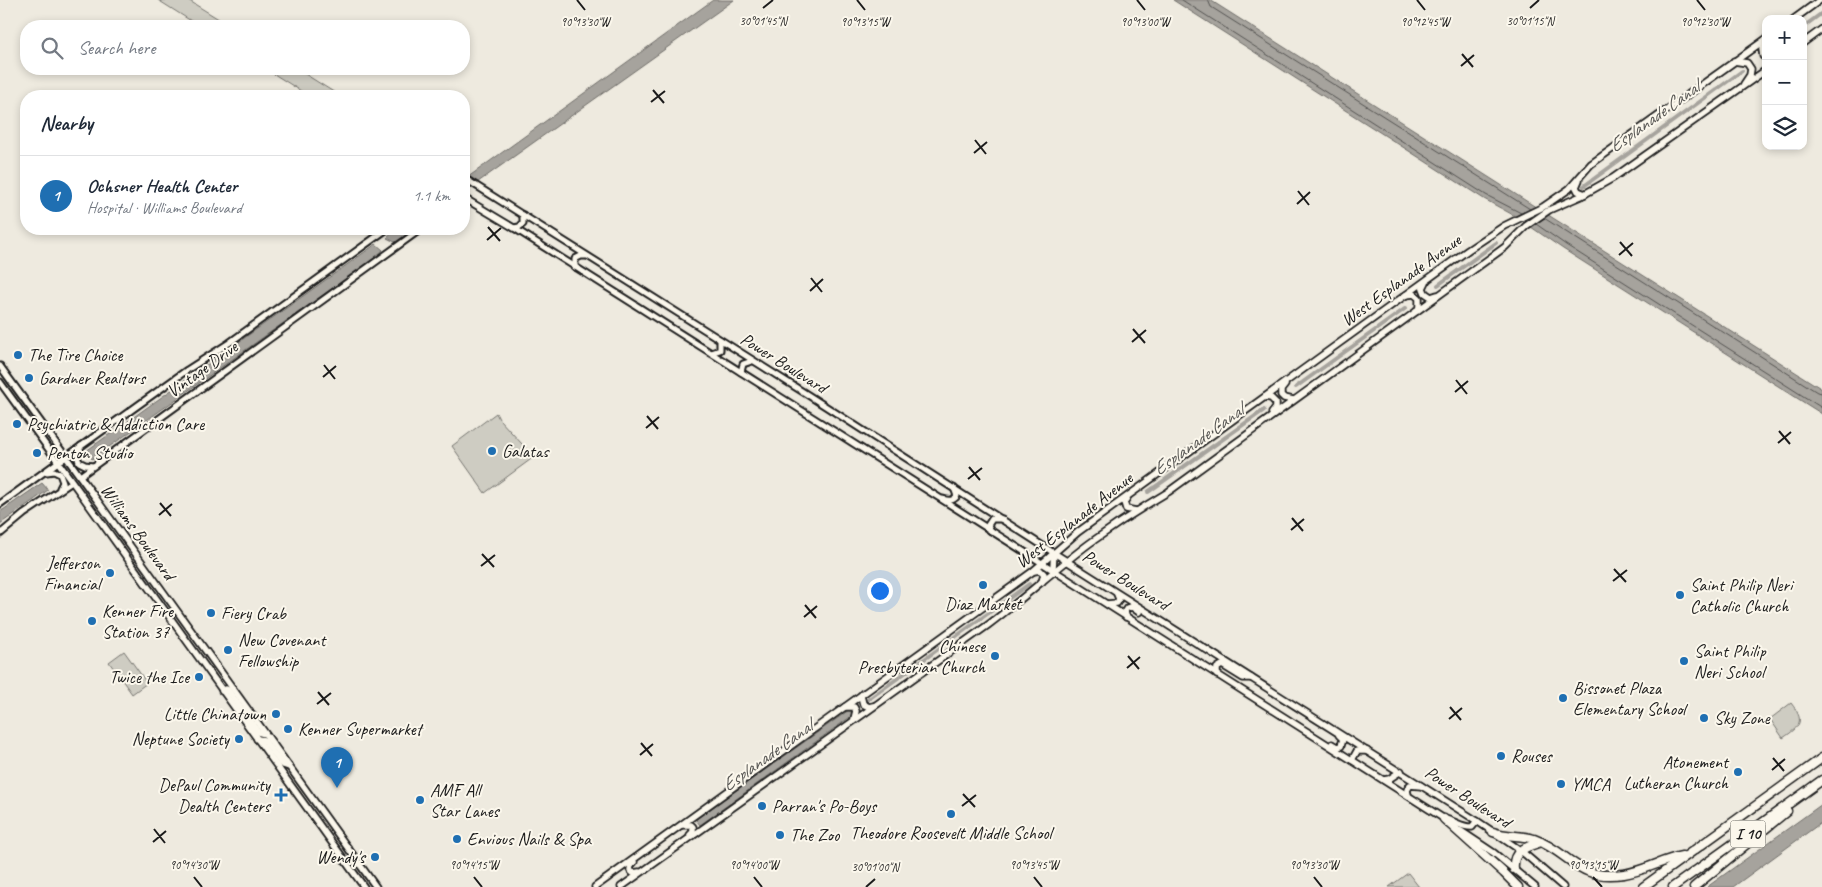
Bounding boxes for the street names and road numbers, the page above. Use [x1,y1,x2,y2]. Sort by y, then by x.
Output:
street label: West Esplanade Avenue [1337,228,1466,331]
street label: Power Boulevard [737,328,834,400]
street label: Vintage Drive [162,335,243,402]
street label: West Esplanade Avenue [1011,467,1138,573]
street label: Williams Boulevard [96,480,182,587]
street label: Power Boulevard [1079,545,1176,617]
street label: Power Boulevard [1421,761,1518,835]
road number: I 10 [1730,821,1766,848]

